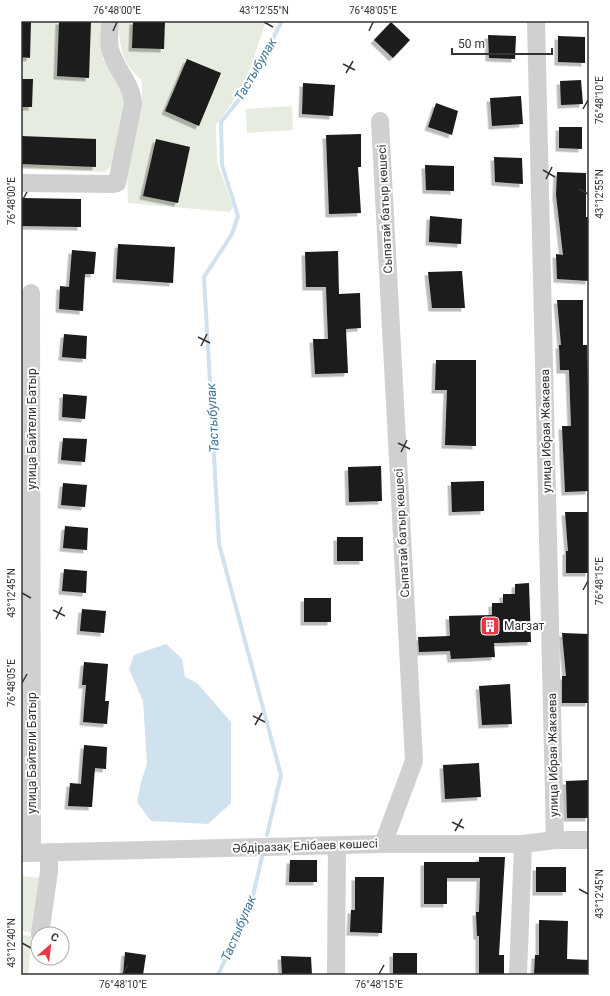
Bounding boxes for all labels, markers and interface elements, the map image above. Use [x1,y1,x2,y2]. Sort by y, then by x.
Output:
text: 76°48'00"E [93,5,141,16]
text: 43°12'55"N [239,5,289,16]
text: 76°48'05"E [349,5,397,16]
scale bar [452,30,552,56]
water label: Тастыбулак [231,34,280,103]
text: 50 m [458,37,485,51]
text: 76°48'10"E [594,76,605,124]
street label: Сыпатай батыр көшесі [375,144,395,274]
text: 43°12'55"N [594,169,605,219]
text: 76°48'00"E [6,177,17,225]
street label: улица Байтели Батыр [25,368,39,490]
street label: улица Ибрая Жакаева [538,369,554,493]
water label: Тастыбулак [203,382,222,453]
street label: Сыпатай батыр көшесі [392,468,412,598]
text: 76°48'15"E [594,557,605,605]
text: 43°12'45"N [6,568,17,618]
building icon: Магзат [479,615,501,637]
place label: Магзат [504,619,545,633]
text: 76°48'05"E [6,659,17,707]
street label: улица Байтели Батыр [25,692,39,814]
street label: улица Ибрая Жакаева [545,693,561,817]
street label: Әбдіразақ Елібаев көшесі [232,836,378,856]
text: 43°12'45"N [594,869,605,919]
water label: Тастыбулак [218,892,259,963]
text: 43°12'40"N [6,918,17,968]
north arrow [30,926,70,966]
text: С [48,930,61,945]
text: 76°48'10"E [99,979,147,990]
text: 76°48'15"E [355,979,403,990]

